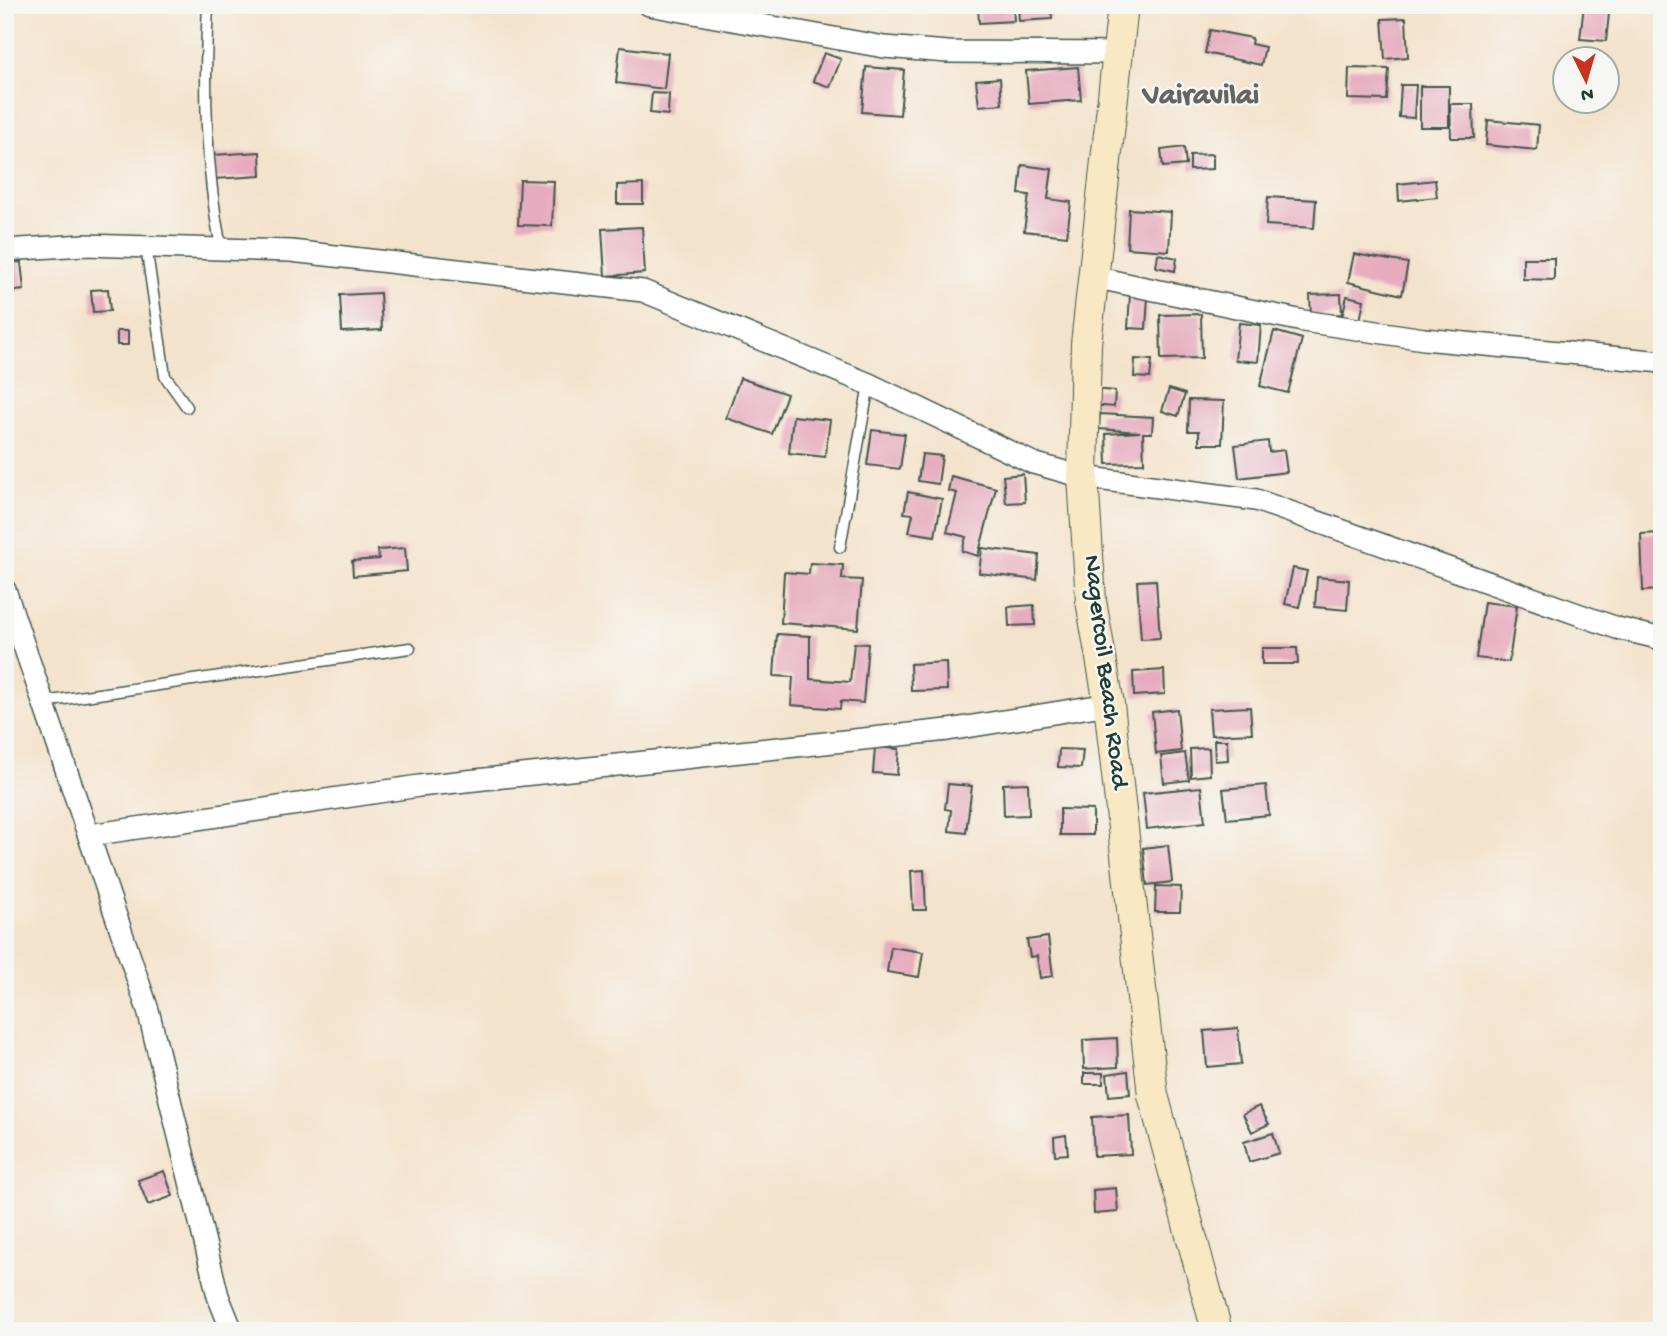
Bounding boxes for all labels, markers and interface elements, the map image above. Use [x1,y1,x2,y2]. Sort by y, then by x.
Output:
north arrow [1552,46,1622,116]
district label: Vairavilai [1141,80,1259,115]
text: N [1580,81,1594,105]
street label: Nagercoil Beach Road [1074,553,1134,793]

